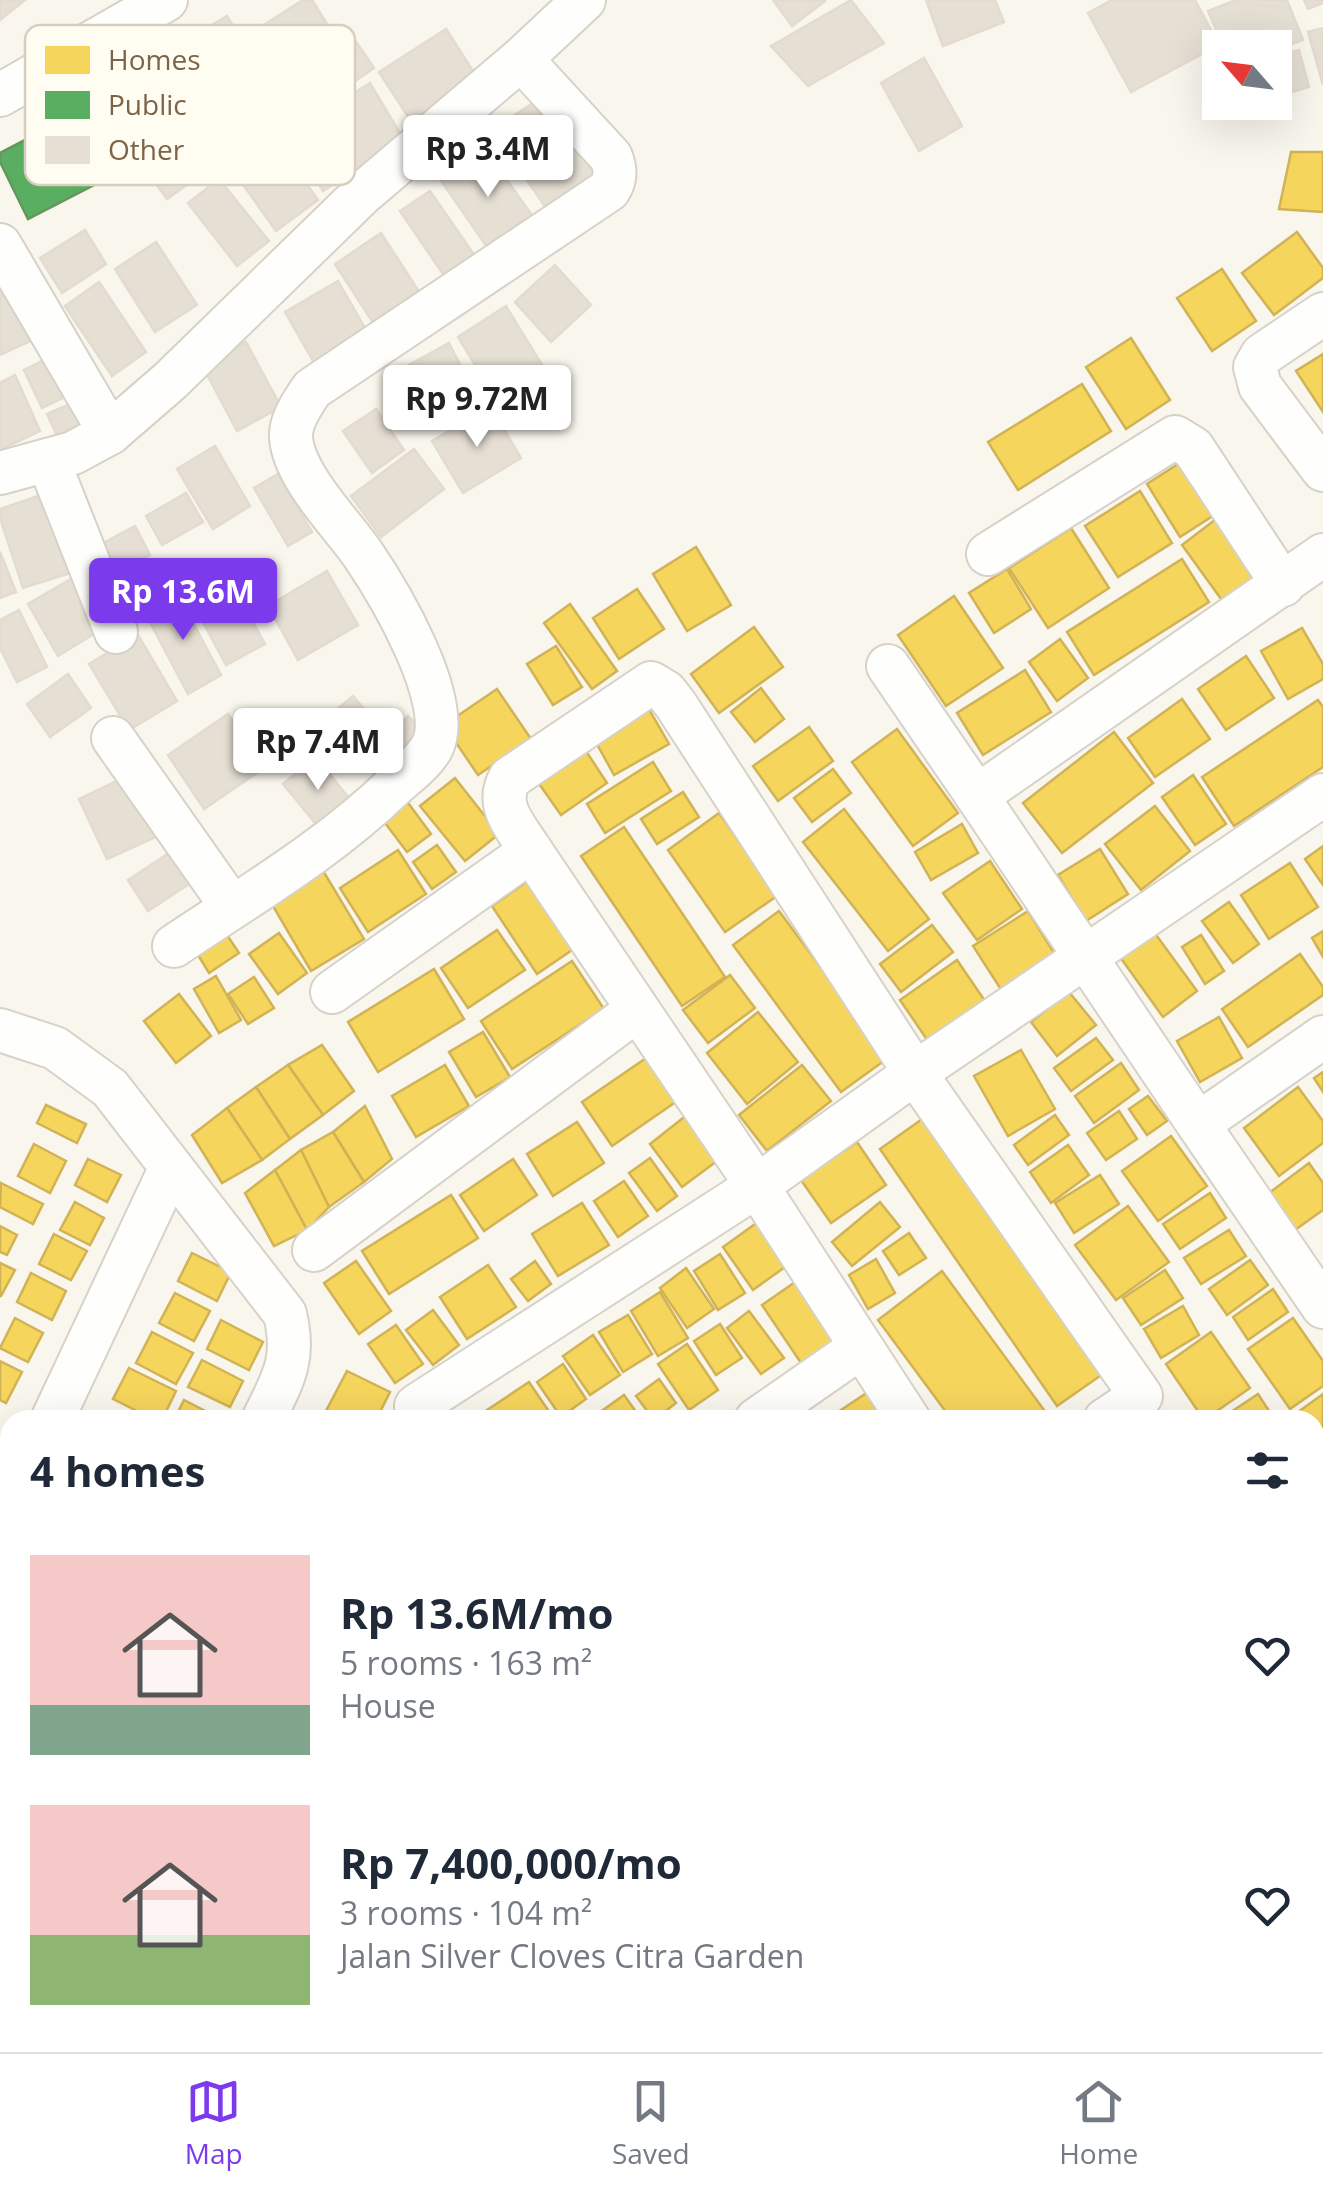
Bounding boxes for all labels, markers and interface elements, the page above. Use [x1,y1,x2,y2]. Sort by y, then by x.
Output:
legend [25,25,355,185]
north arrow [1202,30,1292,120]
map controls [1202,30,1292,120]
text: Homes [108,40,200,78]
text: Public [108,85,187,123]
pin: Rp 3.4M [396,115,580,200]
text: Rp 3.4M [425,126,551,169]
text: Other [108,130,185,168]
pin: Rp 9.72M [374,365,580,450]
text: Rp 9.72M [405,376,549,419]
pin: Rp 13.6M [80,558,286,643]
text: Rp 13.6M [111,569,255,612]
pin: Rp 7.4M [226,708,410,793]
text: Rp 7.4M [255,719,381,762]
text: 4 homes [30,1442,205,1499]
icon: filters [1240,1443,1295,1498]
text: Rp 13.6M/mo [340,1584,613,1641]
icon: home [110,1595,230,1715]
icon: heart [1240,1628,1295,1683]
text: 5 rooms · 163 m² [340,1641,592,1684]
text: House [340,1684,436,1727]
text: Rp 7,400,000/mo [340,1834,682,1891]
icon: home [110,1845,230,1965]
icon: heart [1240,1878,1295,1933]
text: 3 rooms · 104 m² [340,1891,592,1934]
text: Jalan Silver Cloves Citra Garden [340,1934,804,1977]
tab: Map [185,2074,243,2172]
tab: Saved [612,2074,690,2172]
tab: Home [1059,2074,1138,2172]

